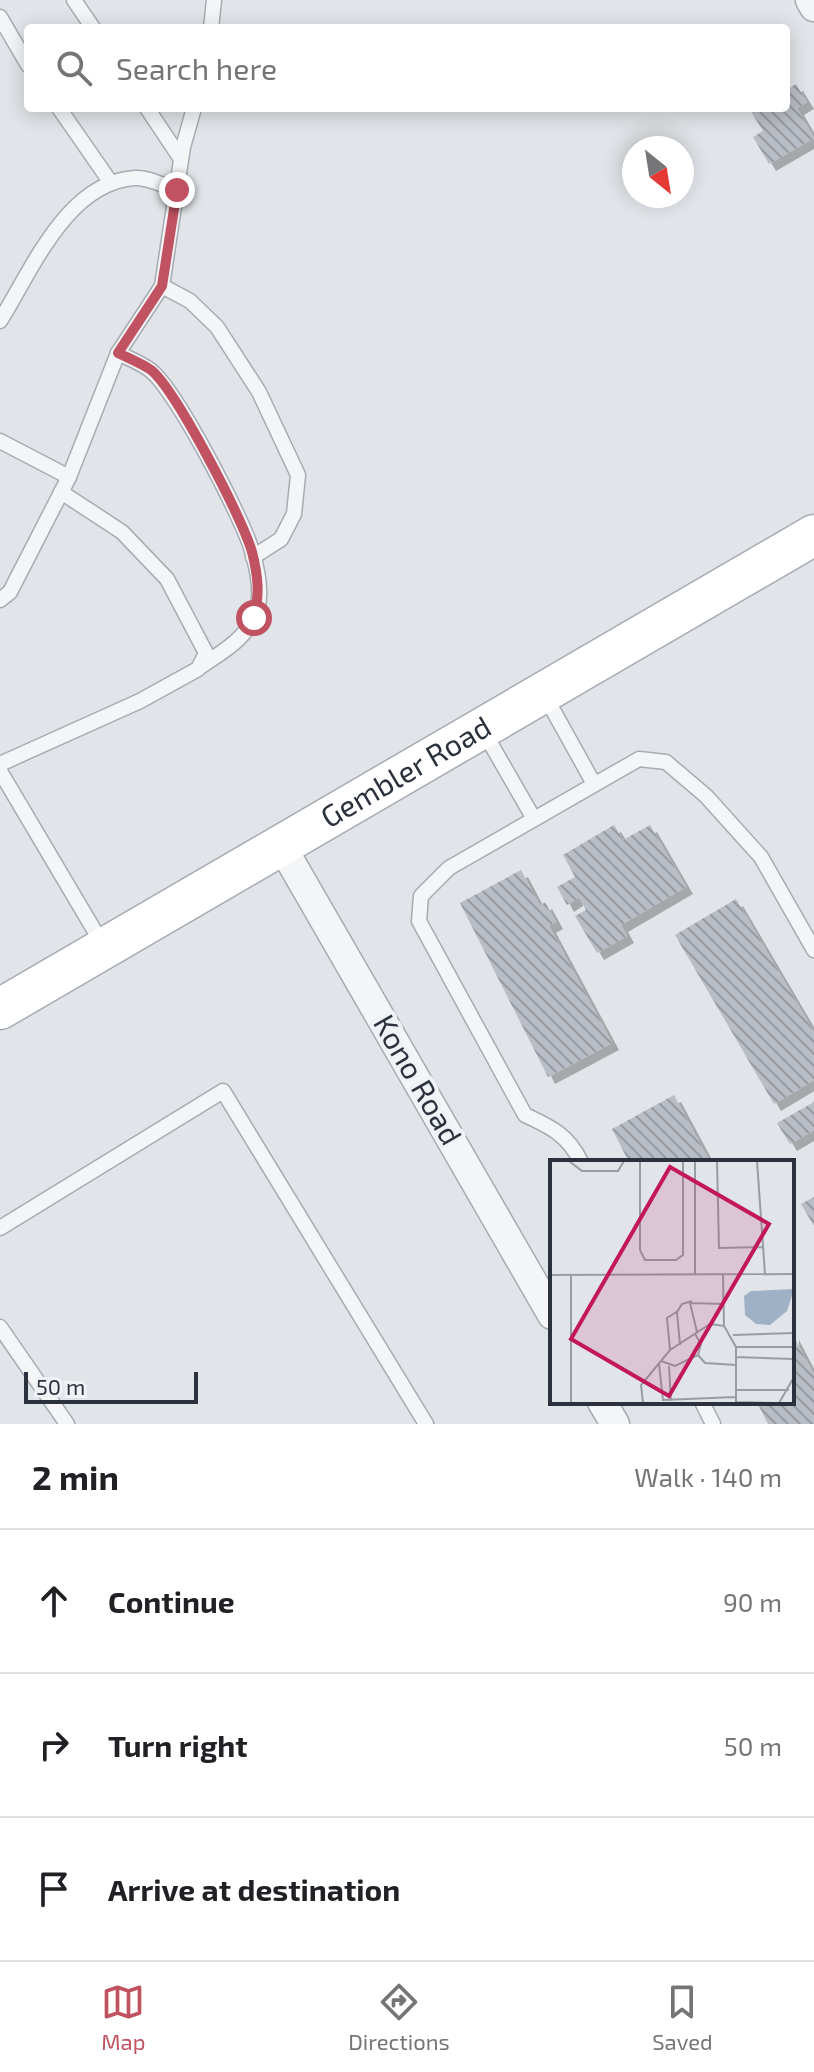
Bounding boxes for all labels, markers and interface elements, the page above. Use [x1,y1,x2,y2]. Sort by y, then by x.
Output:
search box [24,24,790,112]
icon: search [52,46,96,90]
text: Search here [116,50,277,86]
north arrow [622,136,694,208]
route end [159,172,195,208]
route start [236,600,272,636]
street label: Gembler Road [314,707,497,834]
street label: Kono Road [367,1007,470,1151]
inset map [550,1160,794,1404]
scale bar [24,1368,198,1404]
text: 50 m [36,1373,85,1399]
text: 2 min [32,1456,119,1497]
text: Walk · 140 m [634,1461,782,1492]
icon: ahead [32,1579,76,1623]
text: Continue [108,1583,235,1619]
text: 90 m [723,1586,782,1617]
icon: right [32,1723,76,1767]
text: Turn right [108,1727,248,1763]
text: 50 m [724,1730,782,1761]
icon: arrive [32,1867,76,1911]
text: Arrive at destination [108,1871,400,1907]
tab: Map [101,1980,145,2054]
tab: Directions [348,1980,450,2054]
tab: Saved [652,1980,713,2054]

